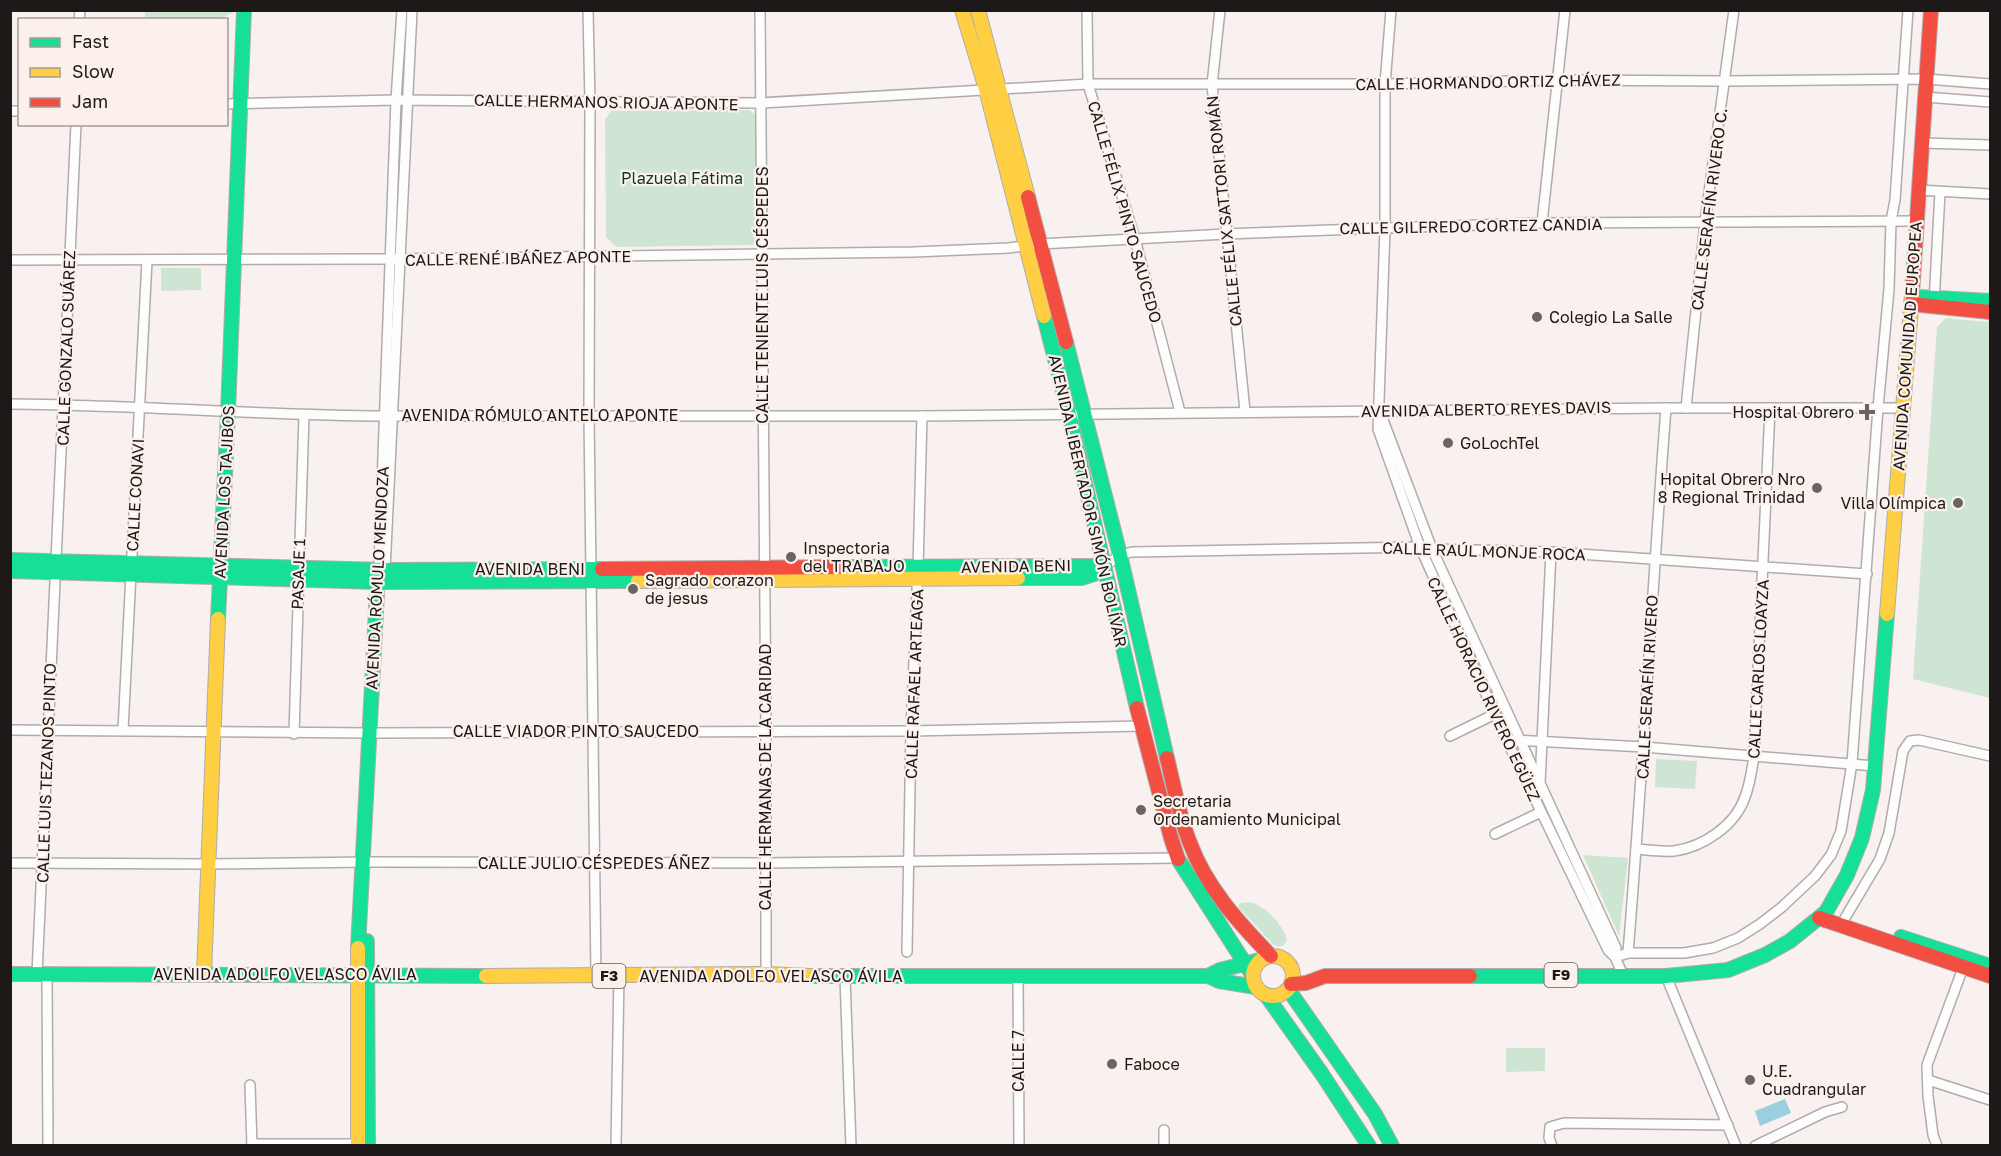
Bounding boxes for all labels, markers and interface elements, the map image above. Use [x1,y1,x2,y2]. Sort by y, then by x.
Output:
legend [18,18,228,126]
text: Fast [72,30,109,52]
text: Slow [72,60,115,82]
street label: CALLE HORMANDO ORTIZ CHÁVEZ [1355,70,1621,94]
text: Jam [72,90,108,112]
street label: CALLE HERMANOS RIOJA APONTE [474,90,738,114]
street label: CALLE FÉLIX SATTORI ROMÁN [1202,95,1246,327]
street label: CALLE FÉLIX PINTO SAUCEDO [1084,99,1166,325]
street label: CALLE SERAFÍN RIVERO C. [1687,107,1731,311]
street label: CALLE TENIENTE LUIS CÉSPEDES [752,166,772,424]
park label: Plazuela Fátima [621,168,743,188]
street label: CALLE GILFREDO CORTEZ CANDIA [1339,214,1603,238]
street label: AVENIDA COMUNIDAD EUROPEA [1888,220,1926,471]
street label: CALLE RENÉ IBÁÑEZ APONTE [405,246,631,270]
street label: CALLE GONZALO SUÁREZ [53,250,79,446]
place label: Colegio La Salle [1549,307,1672,327]
marker: Colegio La Salle [1530,310,1544,324]
street label: AVENIDA LIBERTADOR SIMÓN BOLÍVAR [1045,353,1131,649]
street label: AVENIDA ALBERTO REYES DAVIS [1361,397,1611,421]
place label: Hospital Obrero [1732,402,1854,422]
marker: Hospital Obrero [1858,403,1876,421]
street label: AVENIDA LOS TAJIBOS [209,405,239,579]
street label: AVENIDA RÓMULO ANTELO APONTE [402,405,678,425]
place label: GoLochTel [1460,433,1539,453]
marker: GoLochTel [1441,436,1455,450]
street label: CALLE CONAVI [122,438,148,552]
street label: AVENIDA RÓMULO MENDOZA [361,465,393,690]
place label: Hopital Obrero Nro 8 Regional Trinidad [1658,469,1805,507]
marker: Hopital Obrero Nro 8 Regional Trinidad [1810,481,1824,495]
place label: Villa Olímpica [1840,493,1946,513]
marker: Villa Olímpica [1951,496,1965,510]
street label: CALLE RAÚL MONJE ROCA [1382,537,1586,565]
street label: PASAJE 1 [287,538,309,610]
place label: Inspectoria del TRABAJO [803,538,905,576]
marker: Inspectoria del TRABAJO [784,550,798,564]
street label: AVENIDA BENI [961,555,1071,577]
street label: AVENIDA BENI [475,559,585,579]
place label: Sagrado corazon de jesus [645,570,774,608]
street label: CALLE HORACIO RIVERO EGÜEZ [1423,574,1545,804]
street label: CALLE CARLOS LOAYZA [1743,578,1773,759]
marker: Sagrado corazon de jesus [626,582,640,596]
street label: CALLE RAFAEL ARTEAGA [901,588,927,779]
street label: CALLE SERAFÍN RIVERO [1632,594,1662,780]
street label: CALLE HERMANAS DE LA CARIDAD [755,644,775,910]
street label: CALLE LUIS TEZANOS PINTO [32,663,60,883]
street label: CALLE VIADOR PINTO SAUCEDO [453,721,699,741]
place label: Secretaria Ordenamiento Municipal [1153,791,1341,829]
marker: Secretaria Ordenamiento Municipal [1134,803,1148,817]
street label: CALLE JULIO CÉSPEDES ÁÑEZ [478,853,710,873]
road number: F9 [1544,963,1578,987]
street label: AVENIDA ADOLFO VELASCO ÁVILA [153,964,417,984]
road number: F3 [592,964,626,988]
street label: AVENIDA ADOLFO VELASCO ÁVILA [639,966,903,986]
street label: CALLE 7 [1008,1030,1028,1092]
place label: Faboce [1124,1054,1180,1074]
marker: Faboce [1105,1057,1119,1071]
place label: U.E. Cuadrangular [1762,1061,1866,1099]
marker: U.E. Cuadrangular [1743,1073,1757,1087]

